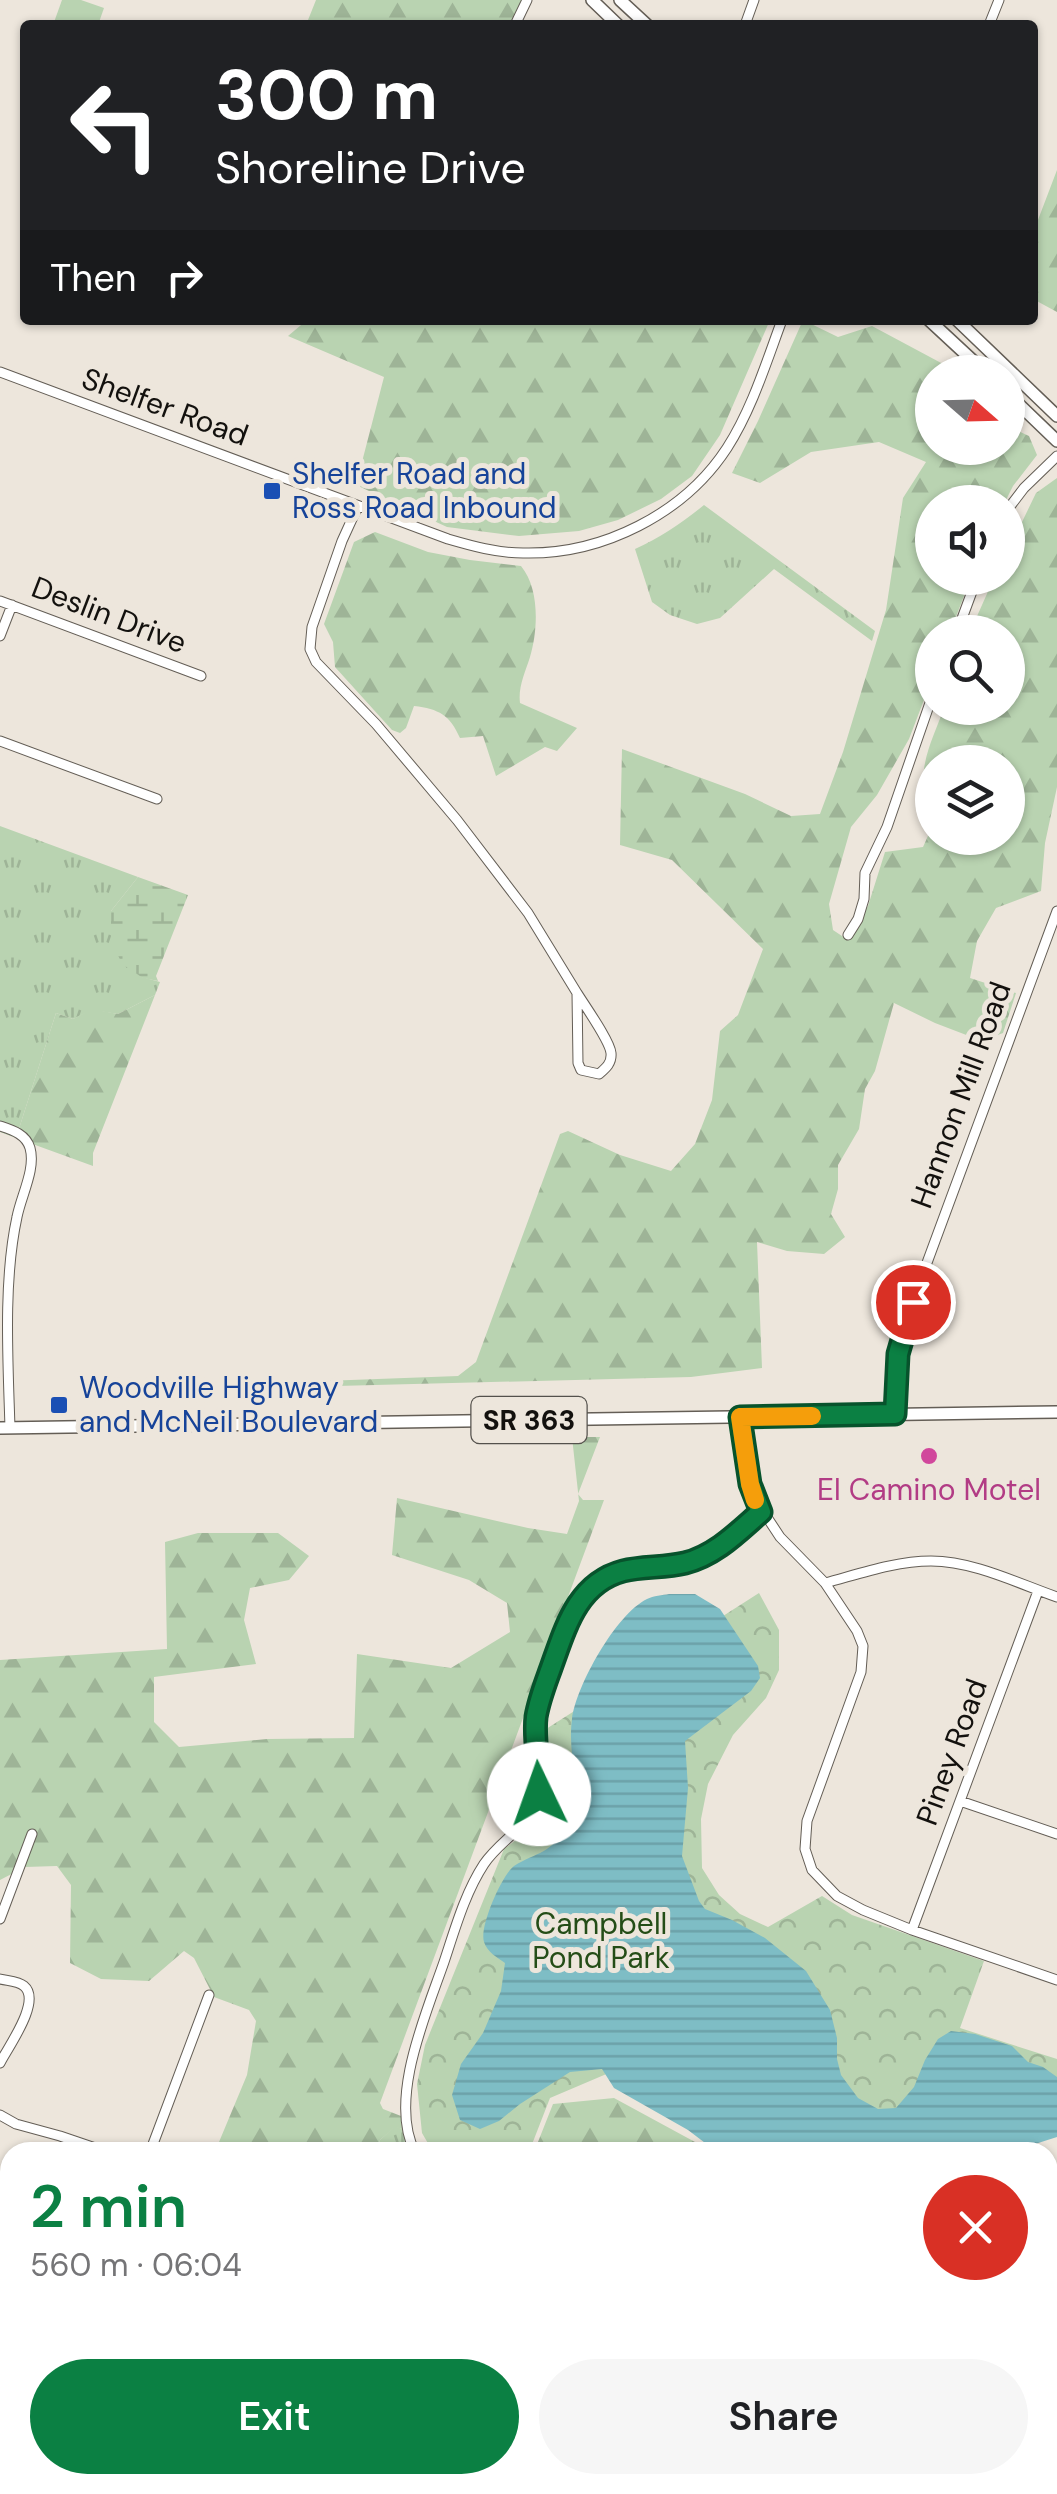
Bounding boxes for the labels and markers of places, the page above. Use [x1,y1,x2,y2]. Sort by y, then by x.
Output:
place label: Shelfer Road and Ross Road Inbound [292,454,557,527]
marker: Shelfer Road and Ross Road Inbound [261,480,283,502]
pin [871,1260,956,1345]
place label: Woodville Highway and McNeil Boulevard [79,1368,378,1441]
marker: Woodville Highway and McNeil Boulevard [48,1394,70,1416]
marker: El Camino Motel [918,1445,940,1467]
place label: El Camino Motel [817,1470,1041,1509]

